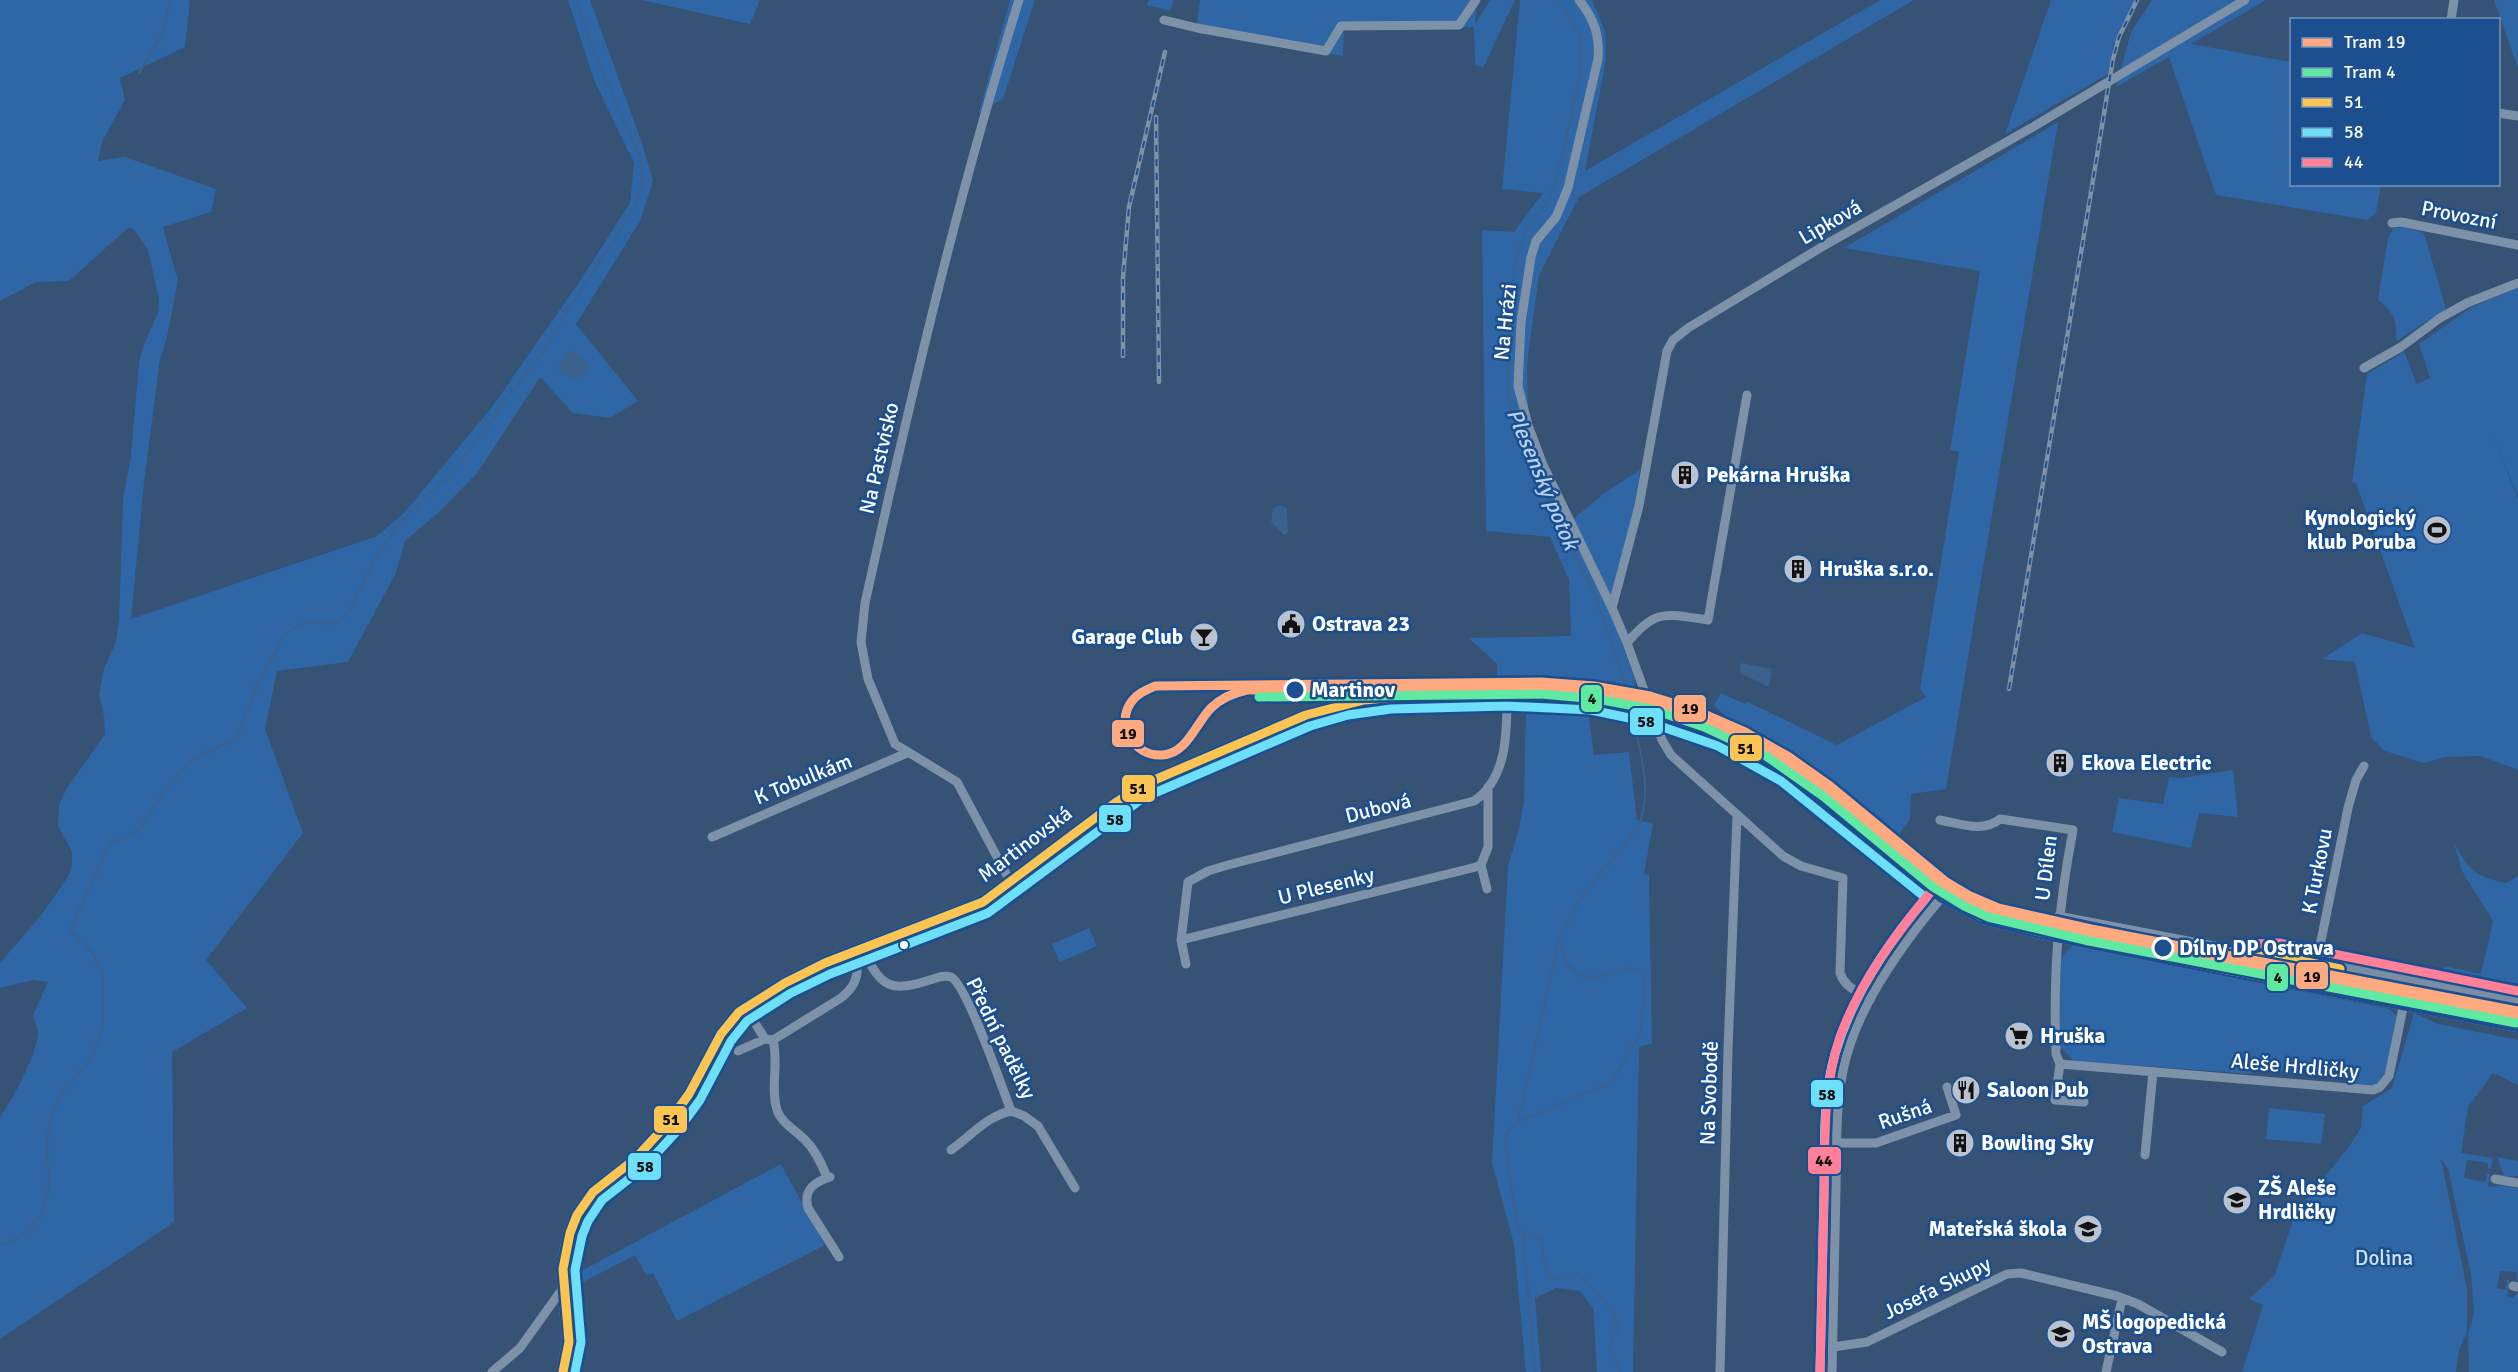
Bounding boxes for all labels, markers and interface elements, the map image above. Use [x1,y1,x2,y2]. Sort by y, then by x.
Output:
legend [2290,18,2500,186]
text: Tram 19 [2344,31,2405,53]
text: Tram 4 [2344,61,2396,83]
text: 51 [2344,91,2363,113]
text: 58 [2344,121,2363,143]
text: 44 [2344,151,2364,173]
street label: Lipková [1794,194,1866,250]
street label: Provozní [2419,195,2499,235]
street label: Na Hrázi [1488,282,1522,362]
street label: Na Pastvisko [854,400,904,516]
water label: Plesenský potok [1501,404,1586,556]
building icon: Pekárna Hruška [1669,459,1701,491]
place label: Pekárna Hruška [1706,462,1851,488]
place label: Kynologický klub Poruba [2304,505,2417,555]
sports icon: Kynologický klub Poruba [2421,514,2453,546]
building icon: Hruška s.r.o. [1782,553,1814,585]
place label: Hruška s.r.o. [1819,556,1934,582]
public building icon: Ostrava 23 [1275,608,1307,640]
place label: Ostrava 23 [1312,611,1410,637]
bar icon: Garage Club [1188,621,1220,653]
place label: Garage Club [1072,624,1183,650]
place label: Martinov [1311,677,1396,703]
marker: Martinov [1284,679,1306,701]
line badge: 4 [1580,684,1603,713]
text: 4 [1588,689,1597,709]
line badge: 19 [1673,694,1707,723]
text: 19 [1681,699,1699,719]
line badge: 58 [1629,707,1664,736]
text: 58 [1637,712,1655,732]
line badge: 19 [1111,719,1145,748]
text: 19 [1119,724,1137,744]
line badge: 51 [1729,734,1763,762]
text: 51 [1737,739,1755,759]
building icon: Ekova Electric [2044,747,2076,779]
street label: K Tobulkám [750,748,856,810]
place label: Ekova Electric [2081,750,2212,776]
line badge: 51 [1121,774,1156,803]
text: 51 [1129,779,1147,799]
street label: Dubová [1342,787,1414,829]
street label: Martinovská [973,800,1077,888]
line badge: 58 [1098,804,1132,833]
text: 58 [1106,810,1124,830]
street label: K Turkovu [2296,826,2338,916]
street label: U Dílen [2029,834,2063,902]
street label: U Plesenky [1275,861,1377,911]
place label: Dílny DP Ostrava [2179,935,2334,961]
marker: Dílny DP Ostrava [2152,937,2174,959]
unlabelled marker [898,939,910,951]
line badge: 19 [2295,961,2329,990]
line badge: 4 [2266,963,2289,992]
text: 19 [2303,967,2321,987]
text: 4 [2274,968,2283,988]
street label: Přední padělky [960,973,1042,1103]
supermarket icon: Hruška [2003,1020,2035,1052]
place label: Hruška [2040,1023,2106,1049]
street label: Na Svobodě [1694,1040,1724,1146]
street label: Aleše Hrdličky [2230,1047,2360,1085]
restaurant icon: Saloon Pub [1950,1074,1982,1106]
place label: Saloon Pub [1987,1077,2089,1103]
line badge: 58 [1810,1079,1844,1108]
text: 58 [1818,1085,1836,1105]
street label: Rušná [1875,1093,1935,1135]
line badge: 51 [653,1105,688,1134]
text: 51 [662,1110,680,1130]
building icon: Bowling Sky [1944,1127,1976,1159]
place label: Bowling Sky [1981,1130,2094,1156]
line badge: 44 [1807,1146,1842,1175]
text: 44 [1815,1151,1833,1171]
line badge: 58 [627,1152,662,1181]
text: 58 [636,1157,654,1177]
place label: ZŠ Aleše Hrdličky [2258,1175,2336,1225]
school or university icon: ZŠ Aleše Hrdličky [2221,1184,2253,1216]
school or university icon: Mateřská škola [2072,1213,2104,1245]
place label: Mateřská škola [1928,1216,2067,1242]
park label: Dolina [2355,1245,2413,1271]
street label: Josefa Skupy [1879,1251,1995,1325]
place label: MŠ logopedická Ostrava [2082,1309,2227,1359]
school or university icon: MŠ logopedická Ostrava [2045,1318,2077,1350]

